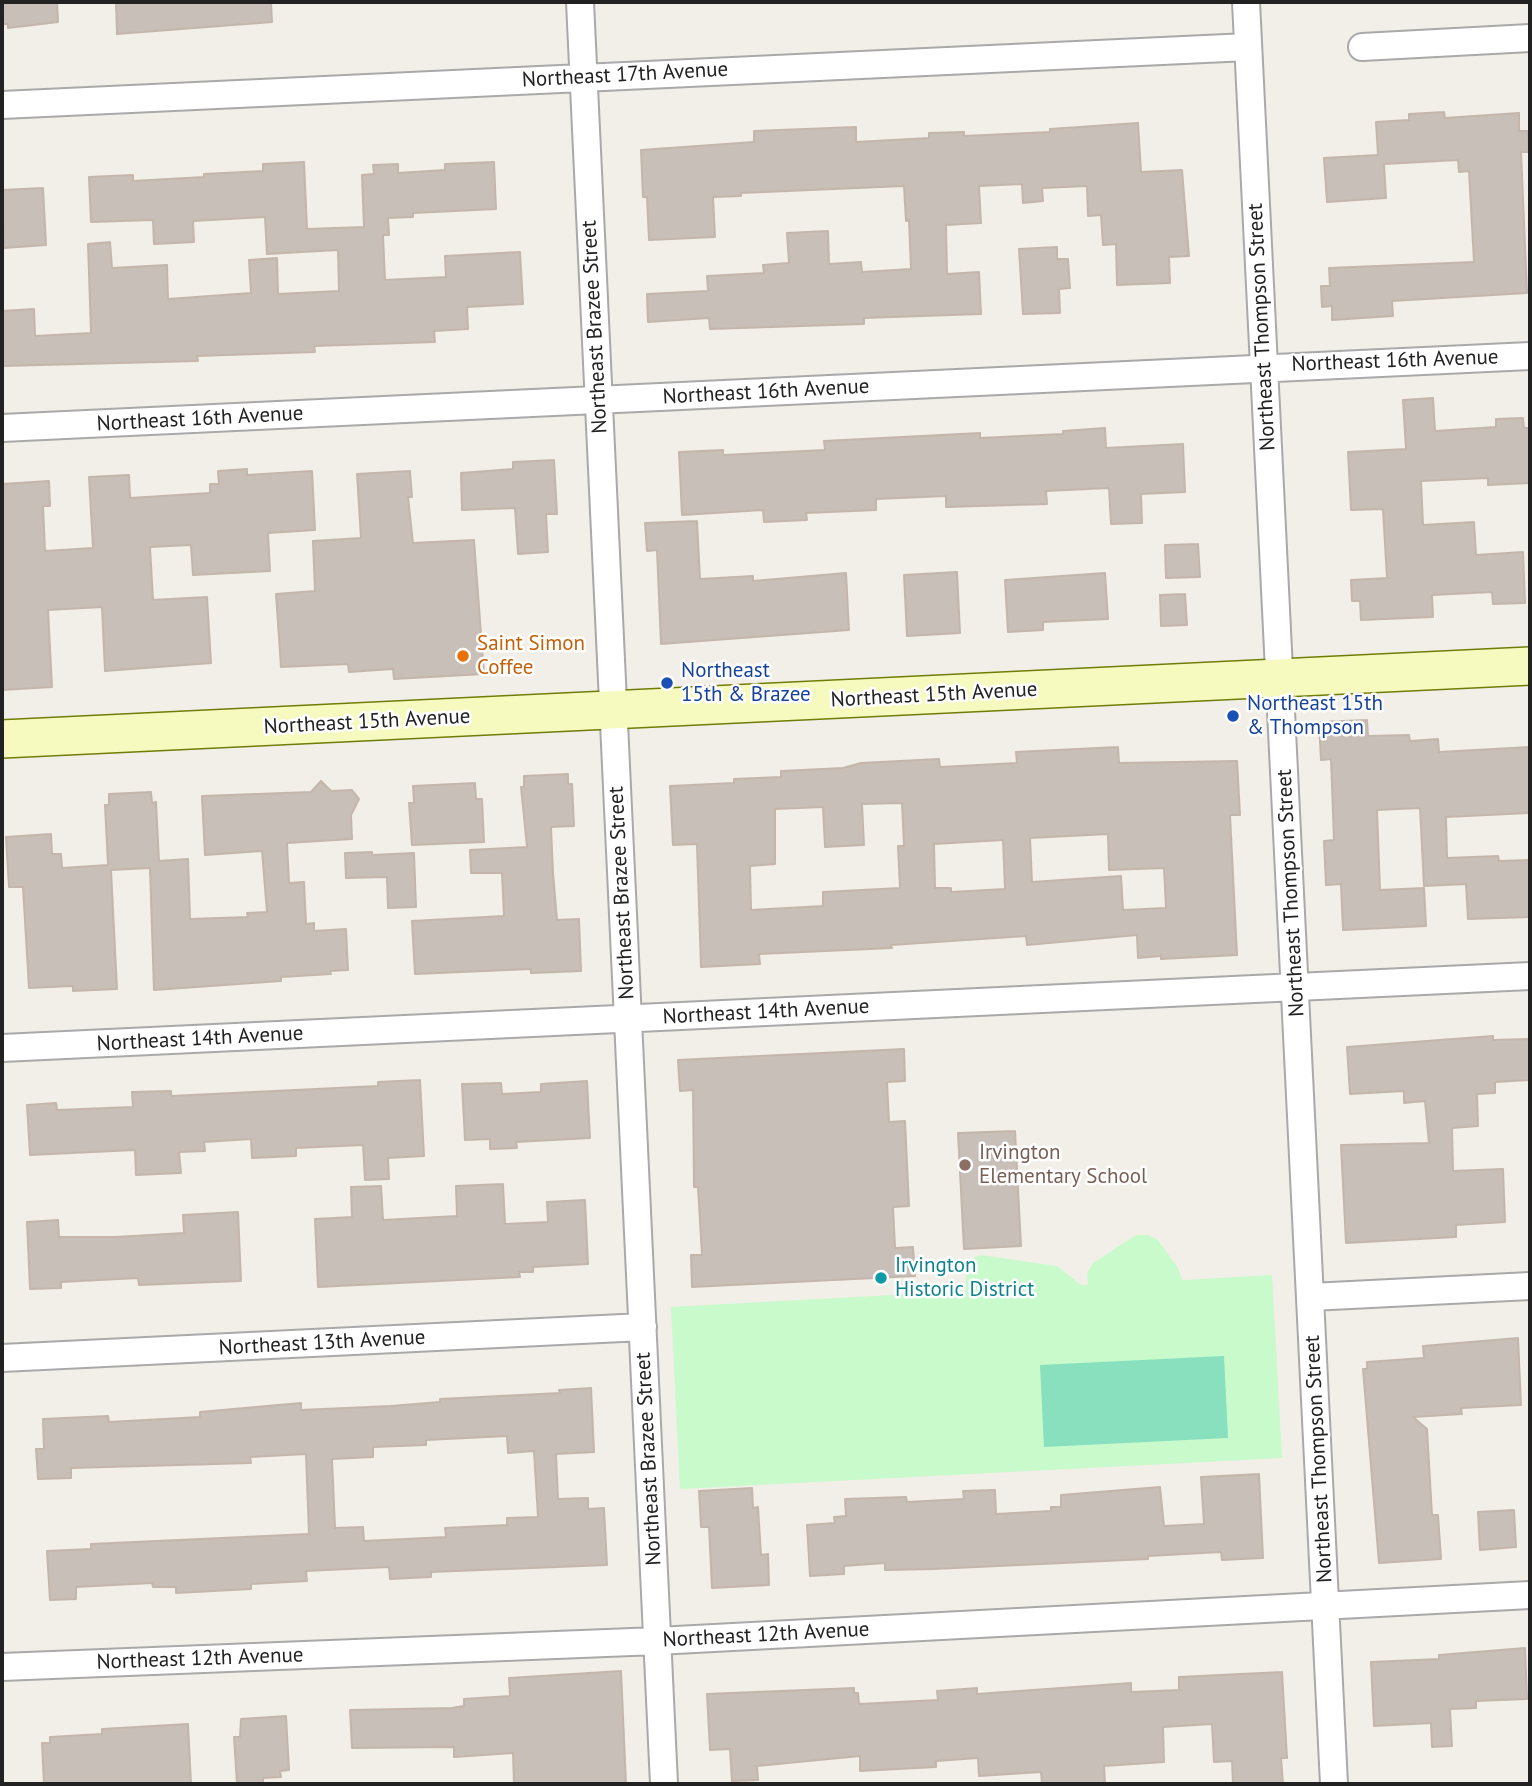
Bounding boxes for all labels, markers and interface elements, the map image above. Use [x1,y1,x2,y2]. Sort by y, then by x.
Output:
street label: Northeast 17th Avenue [521,57,729,93]
street label: Northeast Thompson Street [1243,202,1281,452]
street label: Northeast Brazee Street [577,220,613,434]
street label: Northeast 16th Avenue [1291,345,1499,377]
street label: Northeast 16th Avenue [662,374,870,410]
street label: Northeast 16th Avenue [96,401,304,437]
place label: Saint Simon Coffee [477,631,585,681]
marker: Saint Simon Coffee [455,648,471,664]
place label: Northeast 15th & Brazee [681,658,811,708]
marker: Northeast 15th & Brazee [659,675,675,691]
street label: Northeast 15th Avenue [830,677,1038,713]
place label: Northeast 15th & Thompson [1247,691,1383,741]
street label: Northeast 15th Avenue [263,704,471,740]
marker: Northeast 15th & Thompson [1225,708,1241,724]
street label: Northeast Thompson Street [1272,768,1310,1018]
street label: Northeast Brazee Street [604,786,640,1000]
street label: Northeast 14th Avenue [662,994,870,1030]
street label: Northeast 14th Avenue [96,1021,304,1057]
place label: Irvington Elementary School [979,1140,1147,1190]
marker: Irvington Elementary School [957,1157,973,1173]
place label: Irvington Historic District [895,1253,1034,1303]
marker: Irvington Historic District [873,1270,889,1286]
street label: Northeast 13th Avenue [218,1325,426,1361]
street label: Northeast Thompson Street [1300,1334,1338,1584]
street label: Northeast Brazee Street [631,1352,667,1566]
street label: Northeast 12th Avenue [662,1617,870,1653]
street label: Northeast 12th Avenue [96,1643,304,1675]

